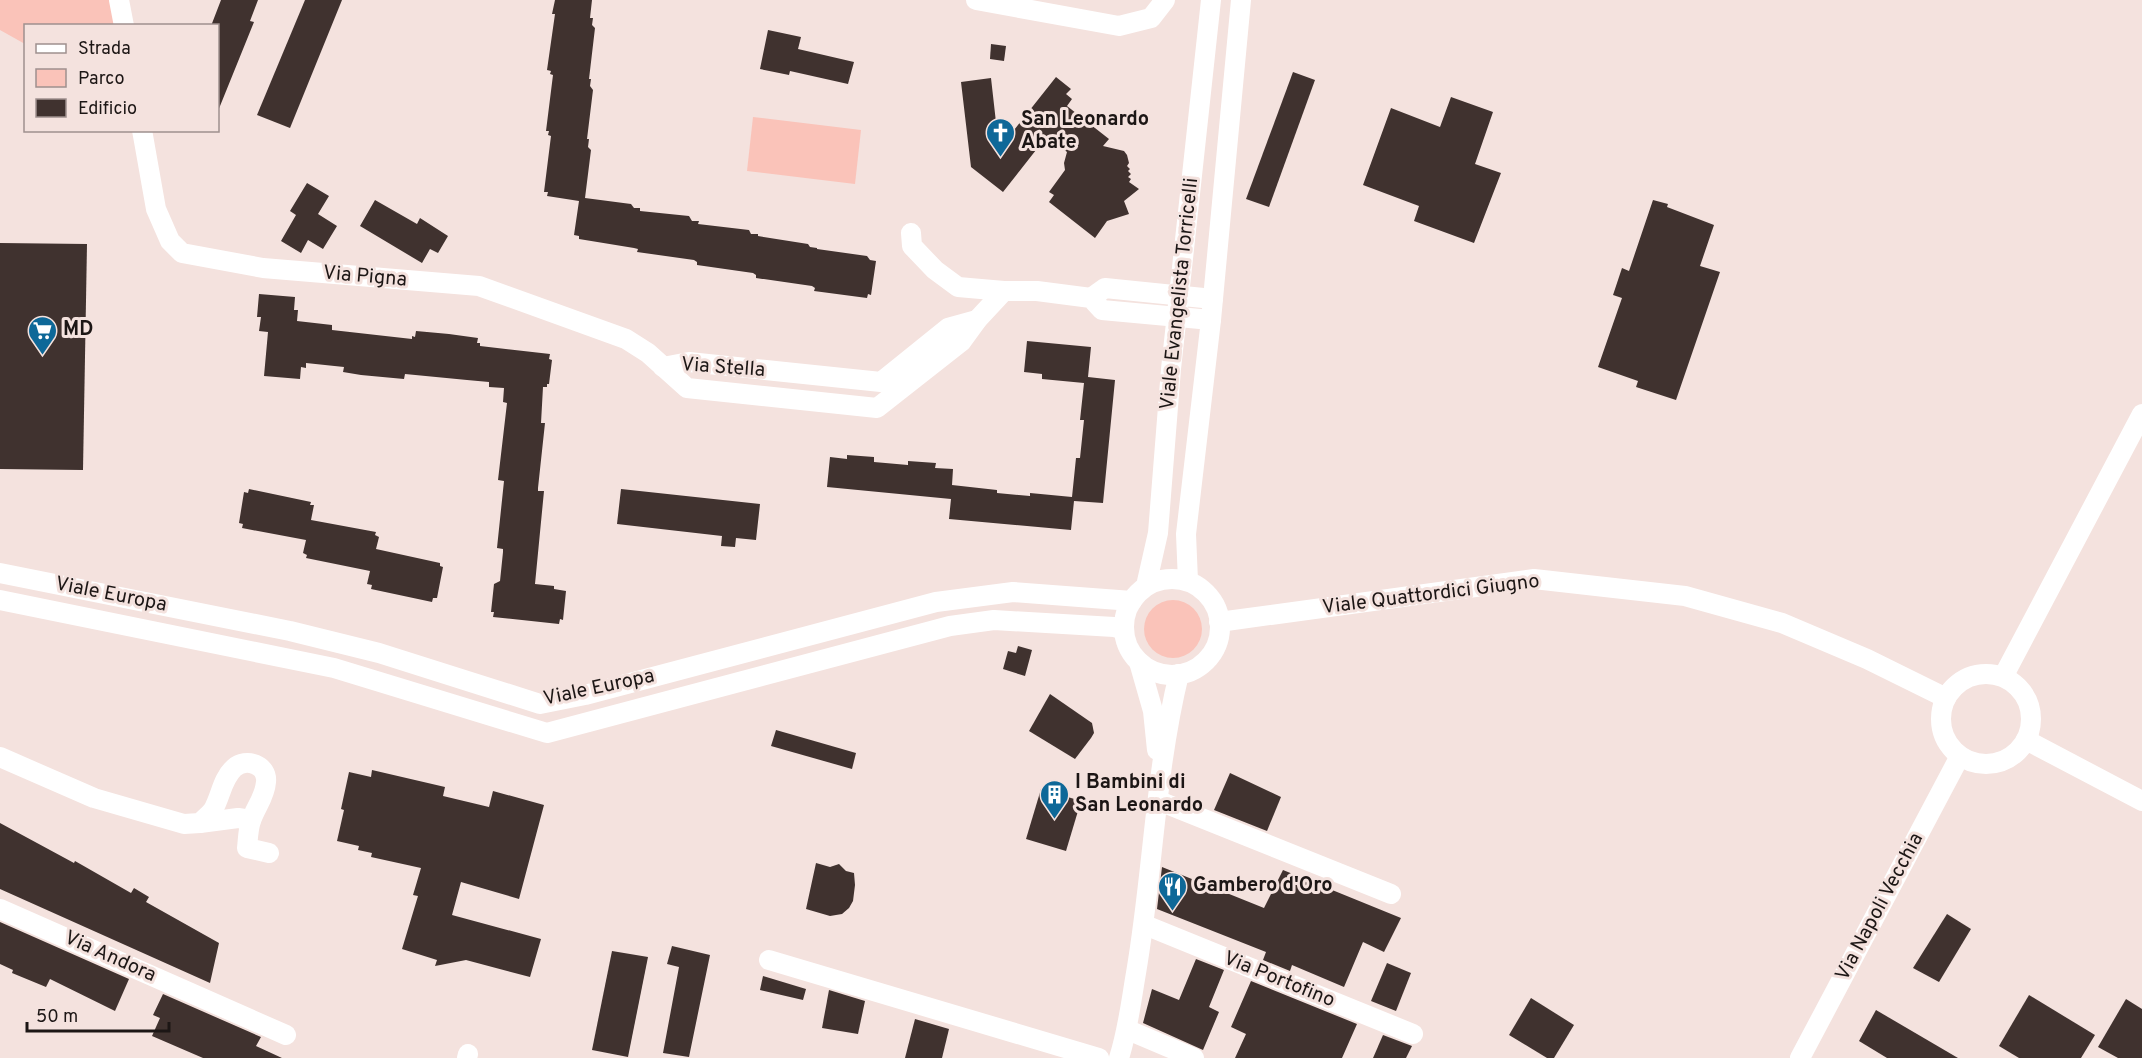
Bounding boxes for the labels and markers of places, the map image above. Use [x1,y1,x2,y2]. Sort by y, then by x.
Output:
place label: San Leonardo Abate [1021,107,1149,156]
church icon: San Leonardo Abate [984,116,1016,158]
supermarket icon: MD [26,314,58,356]
place label: MD [63,317,93,343]
place label: I Bambini di San Leonardo [1075,770,1203,819]
building icon: I Bambini di San Leonardo [1038,778,1070,820]
restaurant icon: Gambero d'Oro [1156,870,1188,912]
place label: Gambero d'Oro [1193,873,1332,899]

